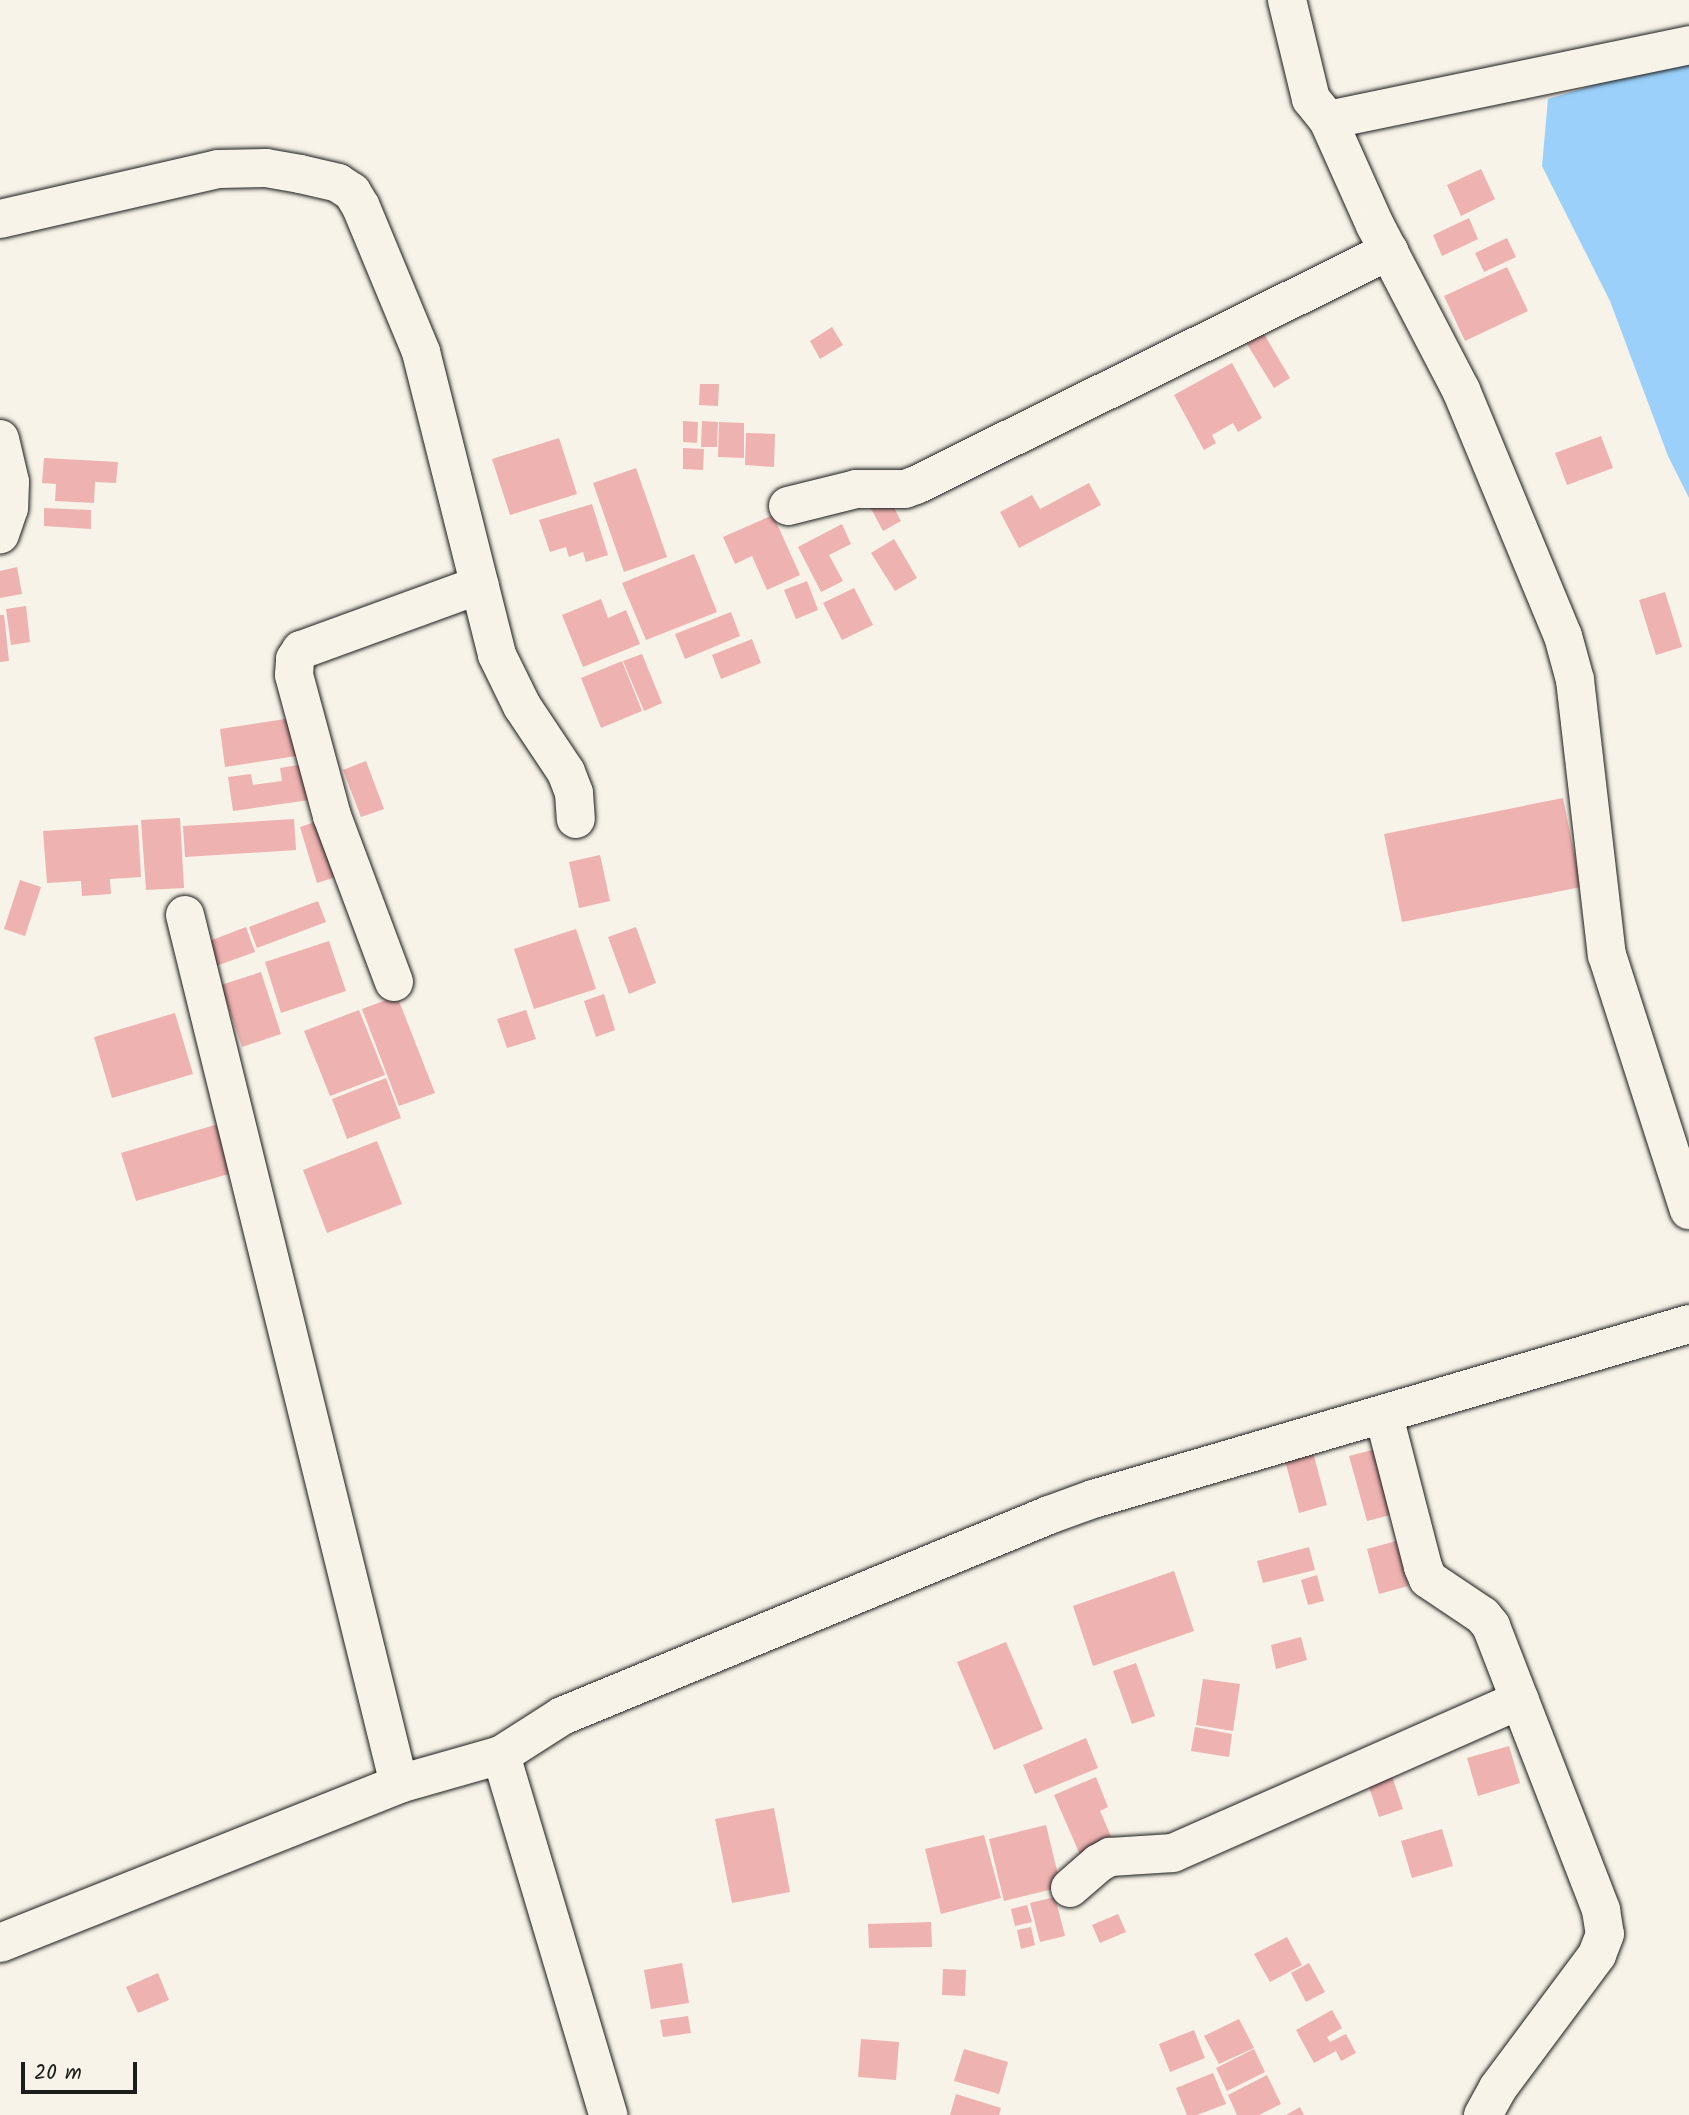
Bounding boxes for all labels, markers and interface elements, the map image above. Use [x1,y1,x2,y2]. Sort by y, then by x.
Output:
scale bar [24,2048,140,2092]
text: 20 m [34,2057,82,2090]

